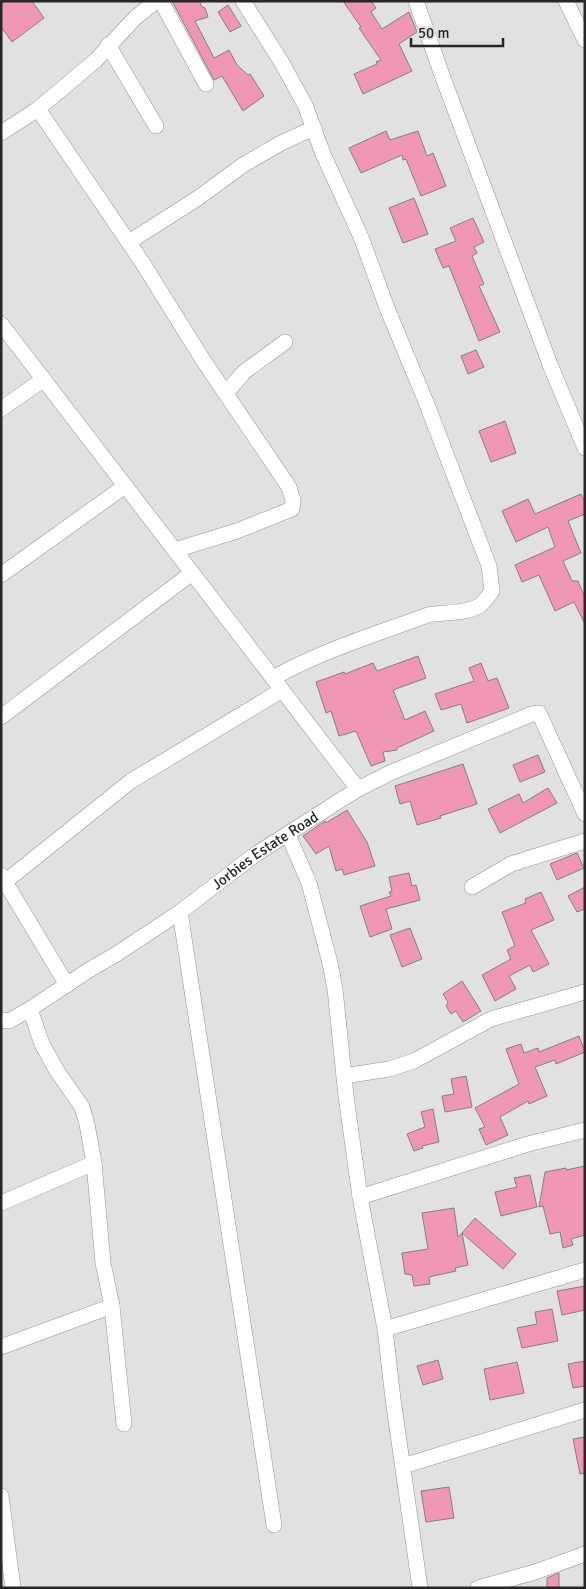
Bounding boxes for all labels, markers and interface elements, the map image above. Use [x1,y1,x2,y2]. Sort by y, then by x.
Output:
scale bar [411,15,504,47]
text: 50 m [418,24,449,42]
street label: Jorbies Estate Road [208,808,322,893]

